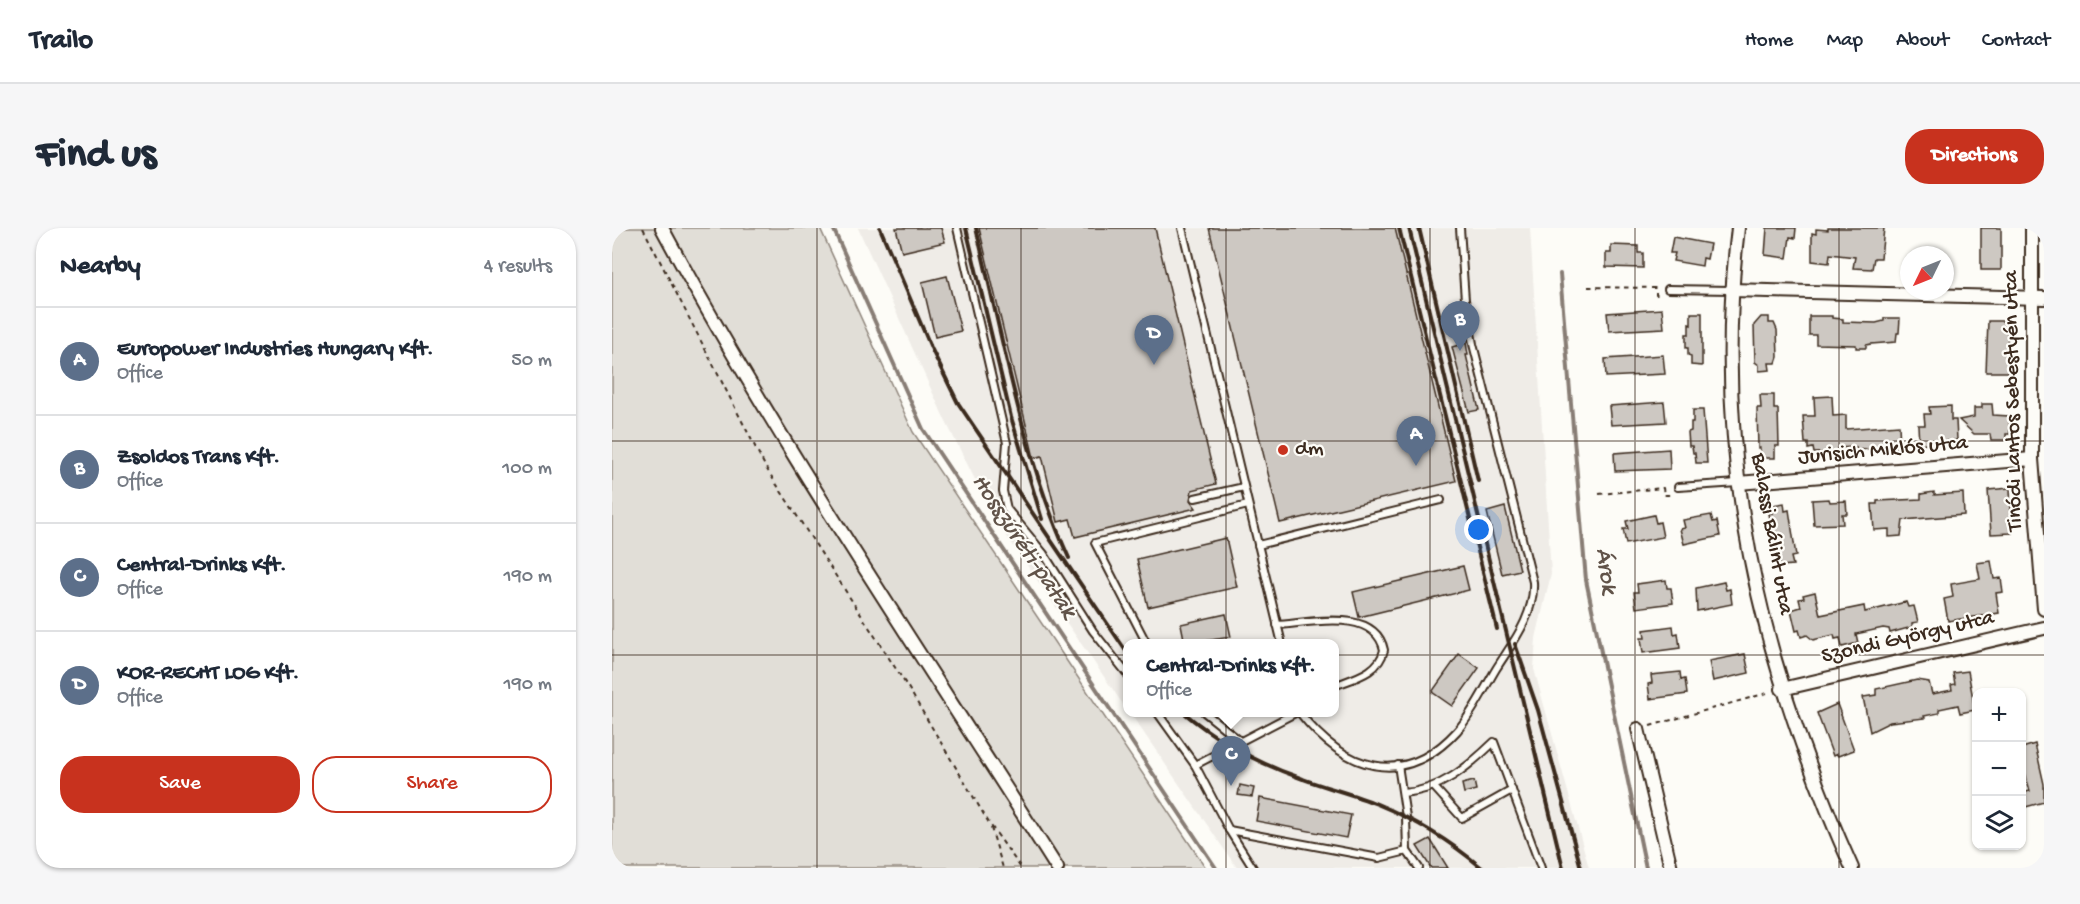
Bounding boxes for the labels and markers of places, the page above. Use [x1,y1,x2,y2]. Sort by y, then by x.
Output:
pin: B [1440,302,1480,351]
pin: D [1134,316,1174,365]
pin: A [1396,416,1436,466]
place label: dm [1295,437,1324,463]
marker: dm [1276,443,1290,457]
pin: C [1212,736,1250,786]

